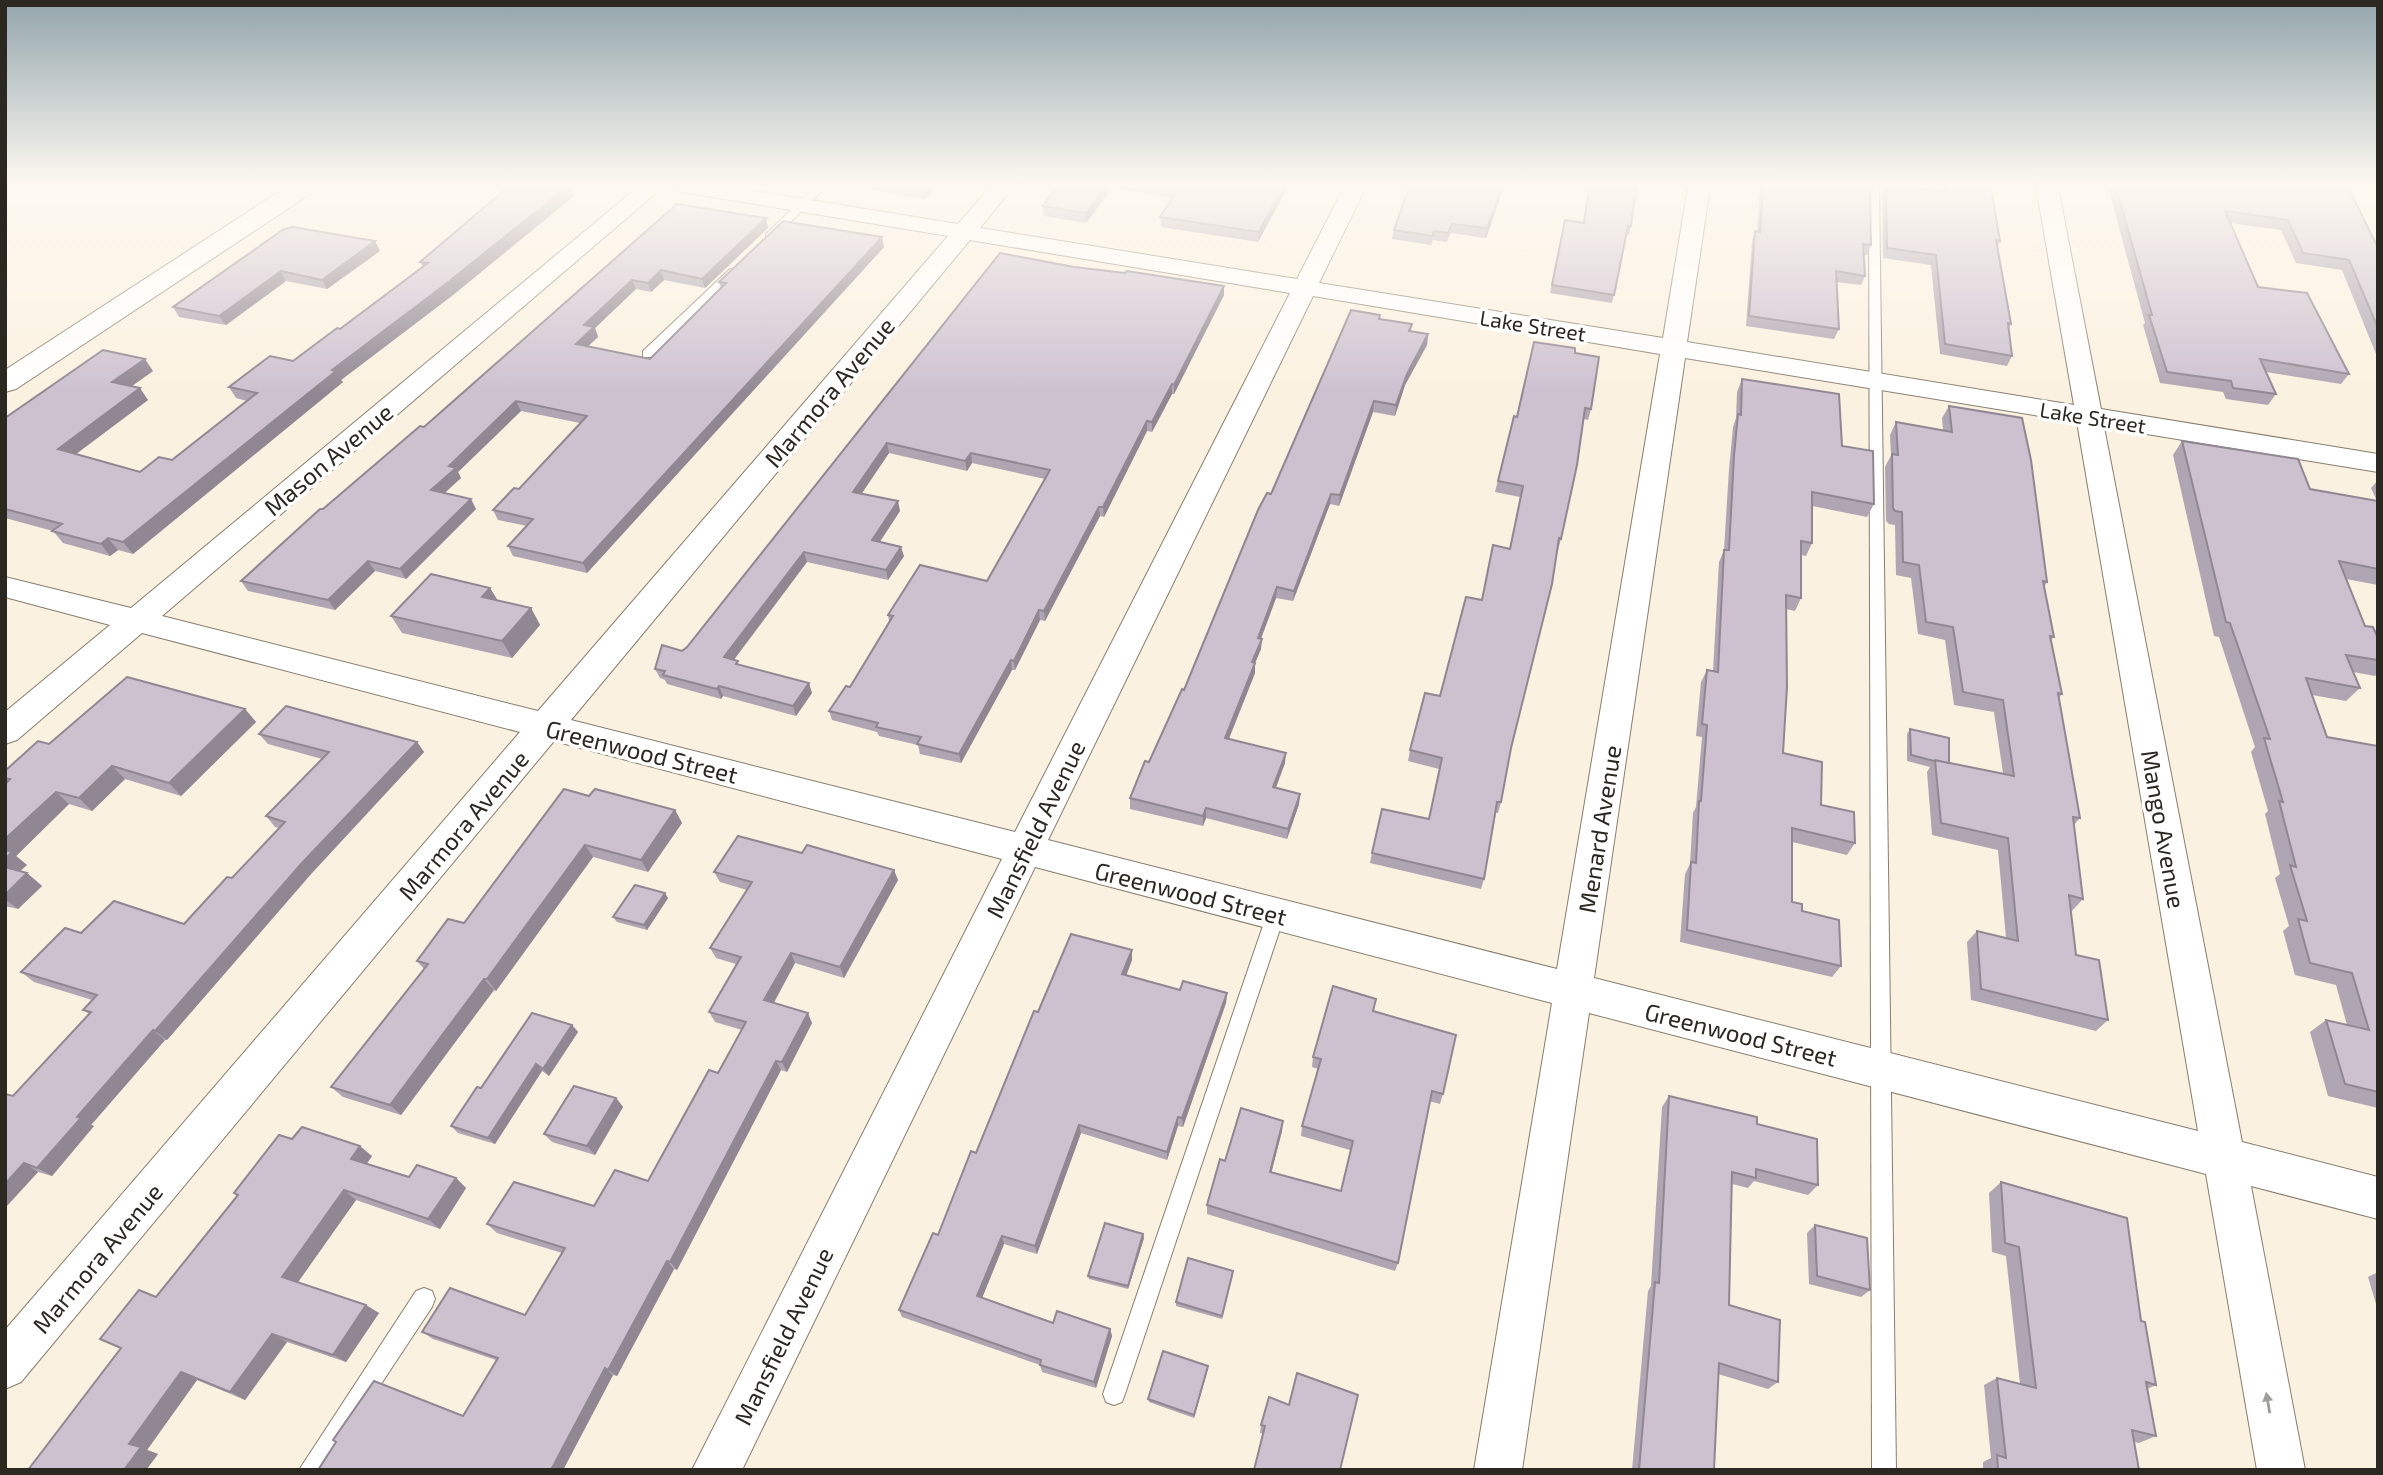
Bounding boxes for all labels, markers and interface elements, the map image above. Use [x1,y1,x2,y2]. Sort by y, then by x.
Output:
street label: Lake Street [1478,304,1588,346]
street label: Marmora Avenue [758,311,900,473]
street label: Lake Street [2038,396,2148,438]
street label: Mason Avenue [258,397,398,521]
street label: Greenwood Street [543,713,741,789]
street label: Mansfield Avenue [979,736,1091,922]
street label: Menard Avenue [1571,743,1627,915]
street label: Marmora Avenue [392,744,534,906]
street label: Mango Avenue [2136,748,2192,910]
street label: Greenwood Street [1092,855,1290,931]
street label: Greenwood Street [1642,996,1840,1072]
street label: Marmora Avenue [26,1177,168,1339]
street label: Mansfield Avenue [727,1243,839,1429]
one-way arrow [2263,1392,2274,1414]

